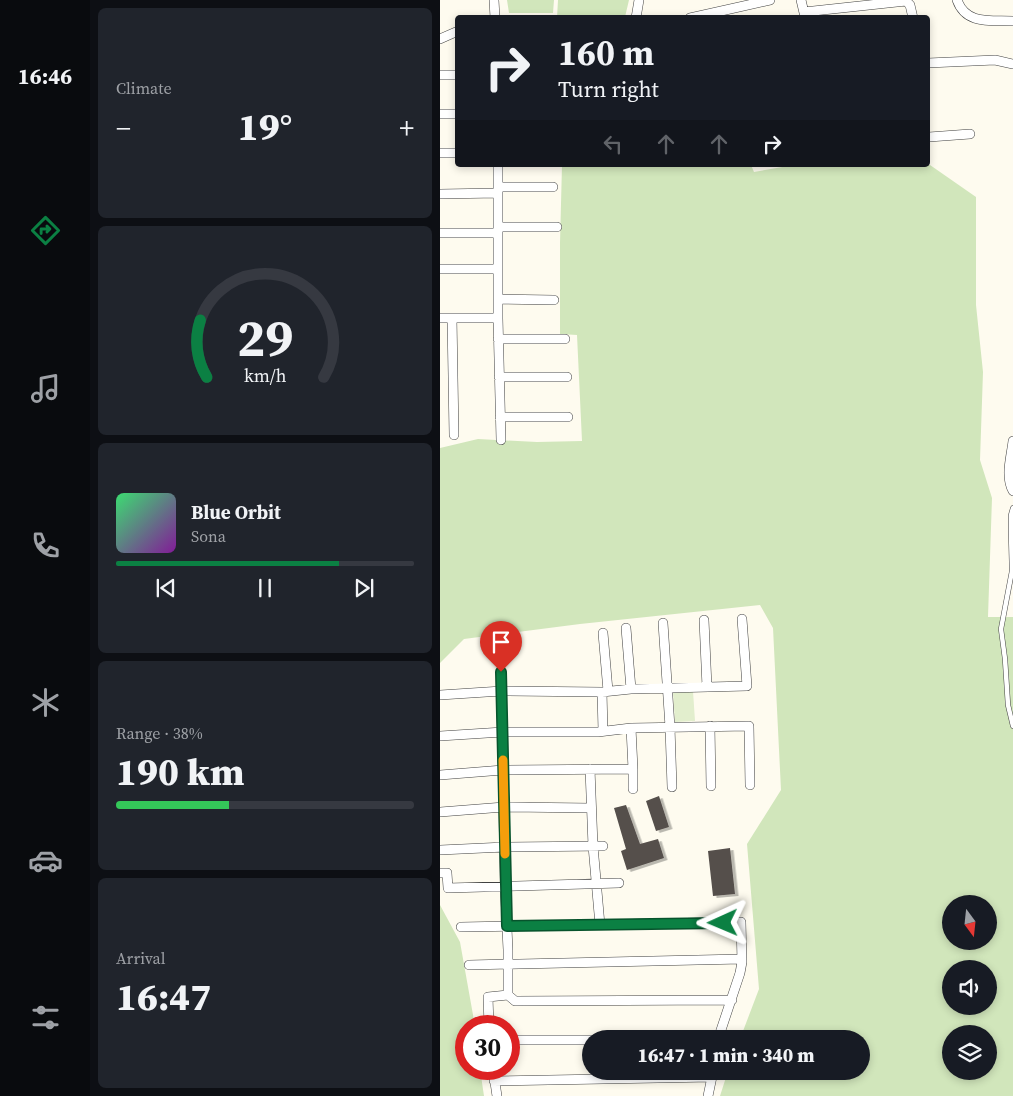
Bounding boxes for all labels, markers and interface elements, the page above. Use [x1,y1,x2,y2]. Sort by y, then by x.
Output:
text: 160 m [558,29,654,77]
icon: right [475,35,540,100]
text: 16:46 [18,61,72,91]
text: Turn right [558,74,659,104]
text: Climate [116,77,172,99]
text: 19° [238,101,292,153]
text: − [116,109,131,147]
text: + [399,109,414,147]
icon: left [599,130,627,158]
icon: ahead [652,130,680,158]
icon: ahead [705,130,733,158]
icon: right [758,130,786,158]
icon: directions [28,213,63,248]
text: 29 [237,302,293,373]
text: km/h [244,363,287,388]
icon: music [28,371,63,406]
text: Blue Orbit [191,499,281,525]
text: Sona [191,525,226,547]
icon: phone [28,528,63,563]
icon: previous [152,574,180,602]
icon: pause [251,574,279,602]
icon: next [350,574,378,602]
pin [480,621,522,672]
icon: arrive [487,628,515,656]
icon: climate [28,685,63,720]
text: Range · 38% [116,722,203,744]
text: 190 km [116,746,244,798]
icon: car [28,843,63,878]
north arrow [942,895,998,950]
map controls [942,895,997,1080]
position arrow [696,896,748,948]
text: Arrival [116,947,165,969]
button: sound [942,960,997,1015]
text: 16:47 [116,971,211,1023]
icon: filters [28,1000,63,1035]
speed limit sign: 30 [455,1015,520,1080]
button: layers [942,1025,997,1080]
text: 16:47 · 1 min · 340 m [637,1042,815,1068]

